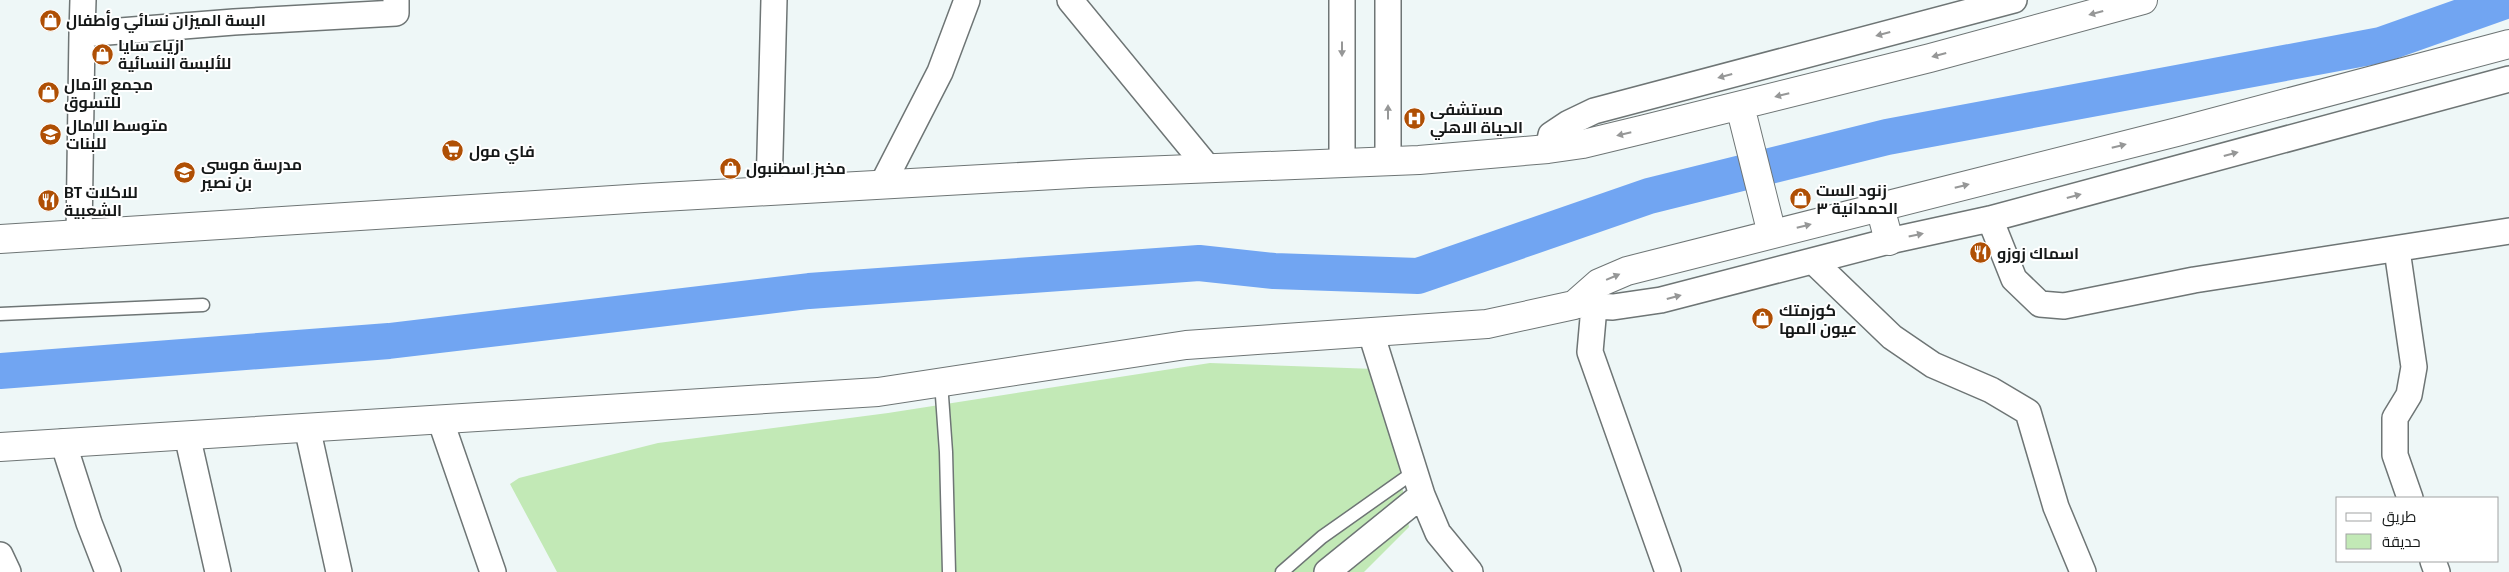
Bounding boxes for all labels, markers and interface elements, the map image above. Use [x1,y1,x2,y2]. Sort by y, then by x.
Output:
place label: البسة الميزان نسائي وأطفال [66,5,266,35]
shop icon: البسة الميزان نسائي وأطفال [38,8,62,32]
one-way arrow [2089,9,2104,17]
place label: ازياء سايا للألبسة النسائية [118,30,231,78]
one-way arrow [1875,30,1890,38]
one-way arrow [1338,41,1346,57]
shop icon: ازياء سايا للألبسة النسائية [90,42,114,66]
one-way arrow [1932,52,1947,60]
place label: مجمع الآمال للتسوق [64,69,153,117]
one-way arrow [1718,72,1733,80]
shop icon: مجمع الآمال للتسوق [36,81,60,105]
one-way arrow [1774,91,1789,99]
place label: مستشفى الحياة الاهلي [1430,94,1523,142]
one-way arrow [1384,104,1392,120]
hospital icon: مستشفى الحياة الاهلي [1402,106,1426,130]
place label: متوسط الامال للبنات [66,110,168,158]
school or university icon: متوسط الامال للبنات [38,122,62,146]
one-way arrow [1617,130,1632,138]
place label: فاي مول [469,136,535,166]
supermarket icon: فاي مول [441,139,465,163]
one-way arrow [2112,142,2127,150]
place label: مدرسة موسى بن نصير [200,149,302,197]
one-way arrow [2223,150,2238,158]
place label: مخبز اسطنبول [746,153,846,183]
shop icon: مخبز اسطنبول [718,156,742,180]
school or university icon: مدرسة موسى بن نصير [173,161,197,185]
place label: زنود الست الحمدانية ٣ [1816,175,1898,223]
place label: BT للاكلات الشعبية [64,177,138,225]
one-way arrow [1954,182,1969,190]
shop icon: زنود الست الحمدانية ٣ [1788,187,1812,211]
restaurant icon: BT للاكلات الشعبية [36,189,60,213]
one-way arrow [2066,192,2081,200]
one-way arrow [1797,222,1812,230]
one-way arrow [1909,231,1924,239]
place label: اسماك زوزو [1997,238,2079,268]
restaurant icon: اسماك زوزو [1969,241,1993,265]
one-way arrow [1606,272,1620,280]
one-way arrow [1666,293,1682,301]
place label: كوزمتك عيون المها [1779,295,1857,343]
shop icon: كوزمتك عيون المها [1751,307,1775,331]
legend [2336,497,2499,562]
text: طريق [2382,502,2416,531]
text: حديقة [2382,527,2421,556]

